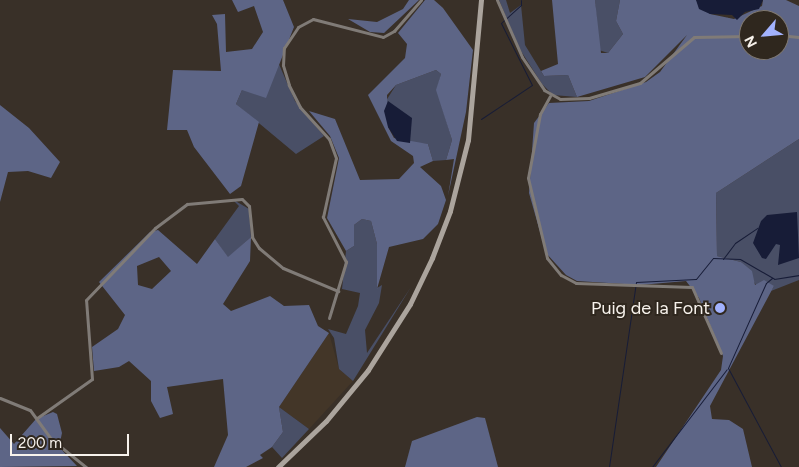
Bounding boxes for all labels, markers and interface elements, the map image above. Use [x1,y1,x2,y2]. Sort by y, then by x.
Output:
north arrow [739,10,789,60]
text: N [741,33,761,50]
place label: Puig de la Font [591,297,710,319]
marker: Puig de la Font [714,302,726,314]
scale bar [12,424,131,456]
text: 200 m [18,434,62,452]

